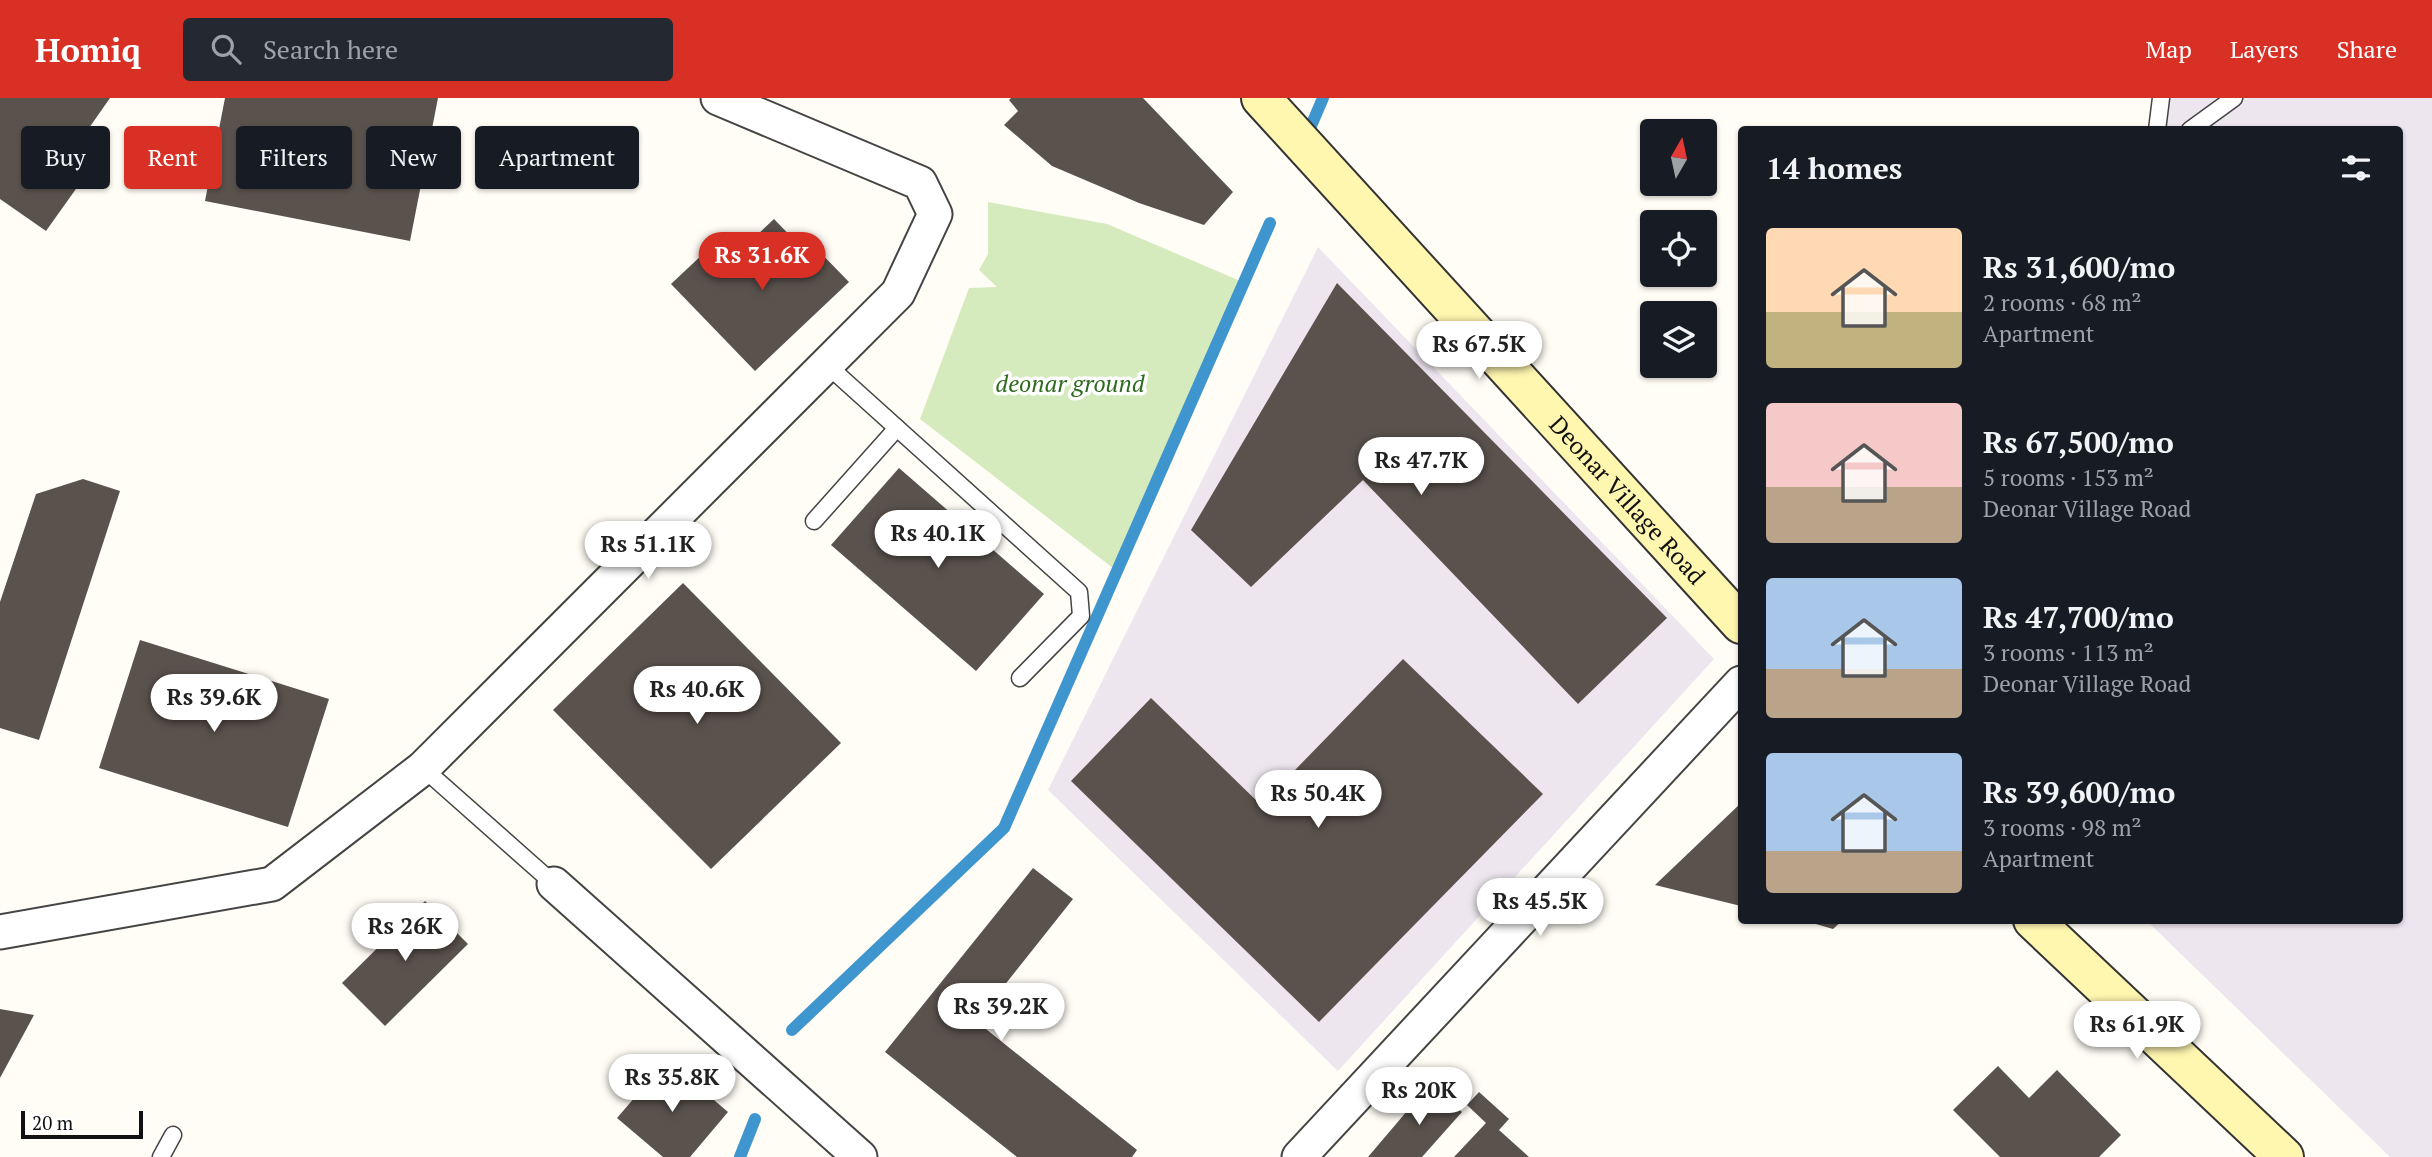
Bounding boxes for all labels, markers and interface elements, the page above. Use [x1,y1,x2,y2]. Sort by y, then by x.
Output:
search box [183,18,673,81]
text: Homiq [35,28,141,71]
icon: search [207,30,245,68]
text: Search here [263,32,398,66]
text: Map [2145,33,2192,65]
text: Layers [2230,33,2299,65]
text: Share [2337,33,2397,65]
north arrow [1640,119,1717,196]
map controls [1640,119,1717,378]
chip: Buy [21,126,110,189]
chip: Rent [124,126,222,189]
chip: Filters [236,126,352,189]
chip: New [366,126,461,189]
chip: Apartment [475,126,639,189]
text: 14 homes [1766,148,1902,188]
icon: filters [2337,149,2375,187]
button: locate [1640,210,1717,287]
pin: Rs 31.6K [690,232,834,292]
text: Rs 31.6K [715,239,809,270]
text: Rs 31,600/mo [1983,247,2175,287]
icon: home [1822,256,1906,340]
text: 2 rooms · 68 m² [1983,287,2142,318]
button: layers [1640,301,1717,378]
text: Apartment [1983,318,2094,349]
pin: Rs 67.5K [1407,322,1551,381]
text: Rs 67.5K [1432,328,1526,359]
park label: deonar ground [995,367,1146,399]
street label: Deonar Village Road [1543,409,1713,591]
text: Rs 67,500/mo [1983,422,2174,462]
icon: home [1822,431,1906,515]
pin: Rs 47.7K [1349,438,1493,497]
text: Rs 47.7K [1374,444,1468,475]
text: 5 rooms · 153 m² [1983,462,2154,493]
text: Deonar Village Road [1983,493,2191,524]
pin: Rs 40.1K [866,510,1010,570]
text: Rs 40.1K [891,517,985,548]
pin: Rs 51.1K [576,522,720,581]
text: Rs 51.1K [601,528,695,559]
text: Rs 47,700/mo [1983,597,2174,637]
icon: home [1822,606,1906,690]
text: 3 rooms · 113 m² [1983,637,2154,668]
pin: Rs 40.6K [625,666,769,726]
text: Deonar Village Road [1983,668,2191,699]
text: Rs 40.6K [650,673,744,704]
pin: Rs 39.6K [142,674,286,734]
text: Rs 39.6K [167,681,261,712]
pin: Rs 50.4K [1246,770,1390,830]
text: Rs 39,600/mo [1983,772,2175,812]
text: Rs 50.4K [1271,777,1365,808]
icon: home [1822,781,1906,865]
text: 3 rooms · 98 m² [1983,812,2142,843]
text: Apartment [1983,843,2094,874]
pin: Rs 45.5K [1468,878,1612,938]
text: Rs 45.5K [1493,885,1587,916]
pin: Rs 26K [348,904,462,963]
text: Rs 26K [368,910,442,941]
pin: Rs 39.2K [929,984,1073,1043]
text: Rs 39.2K [954,990,1048,1021]
pin: Rs 61.9K [2065,1002,2209,1061]
text: Rs 61.9K [2090,1008,2184,1039]
pin: Rs 35.8K [600,1054,744,1114]
text: Rs 35.8K [625,1061,719,1092]
pin: Rs 20K [1362,1068,1476,1127]
text: Rs 20K [1382,1074,1456,1105]
scale bar [21,1108,144,1140]
text: 20 m [32,1110,73,1135]

